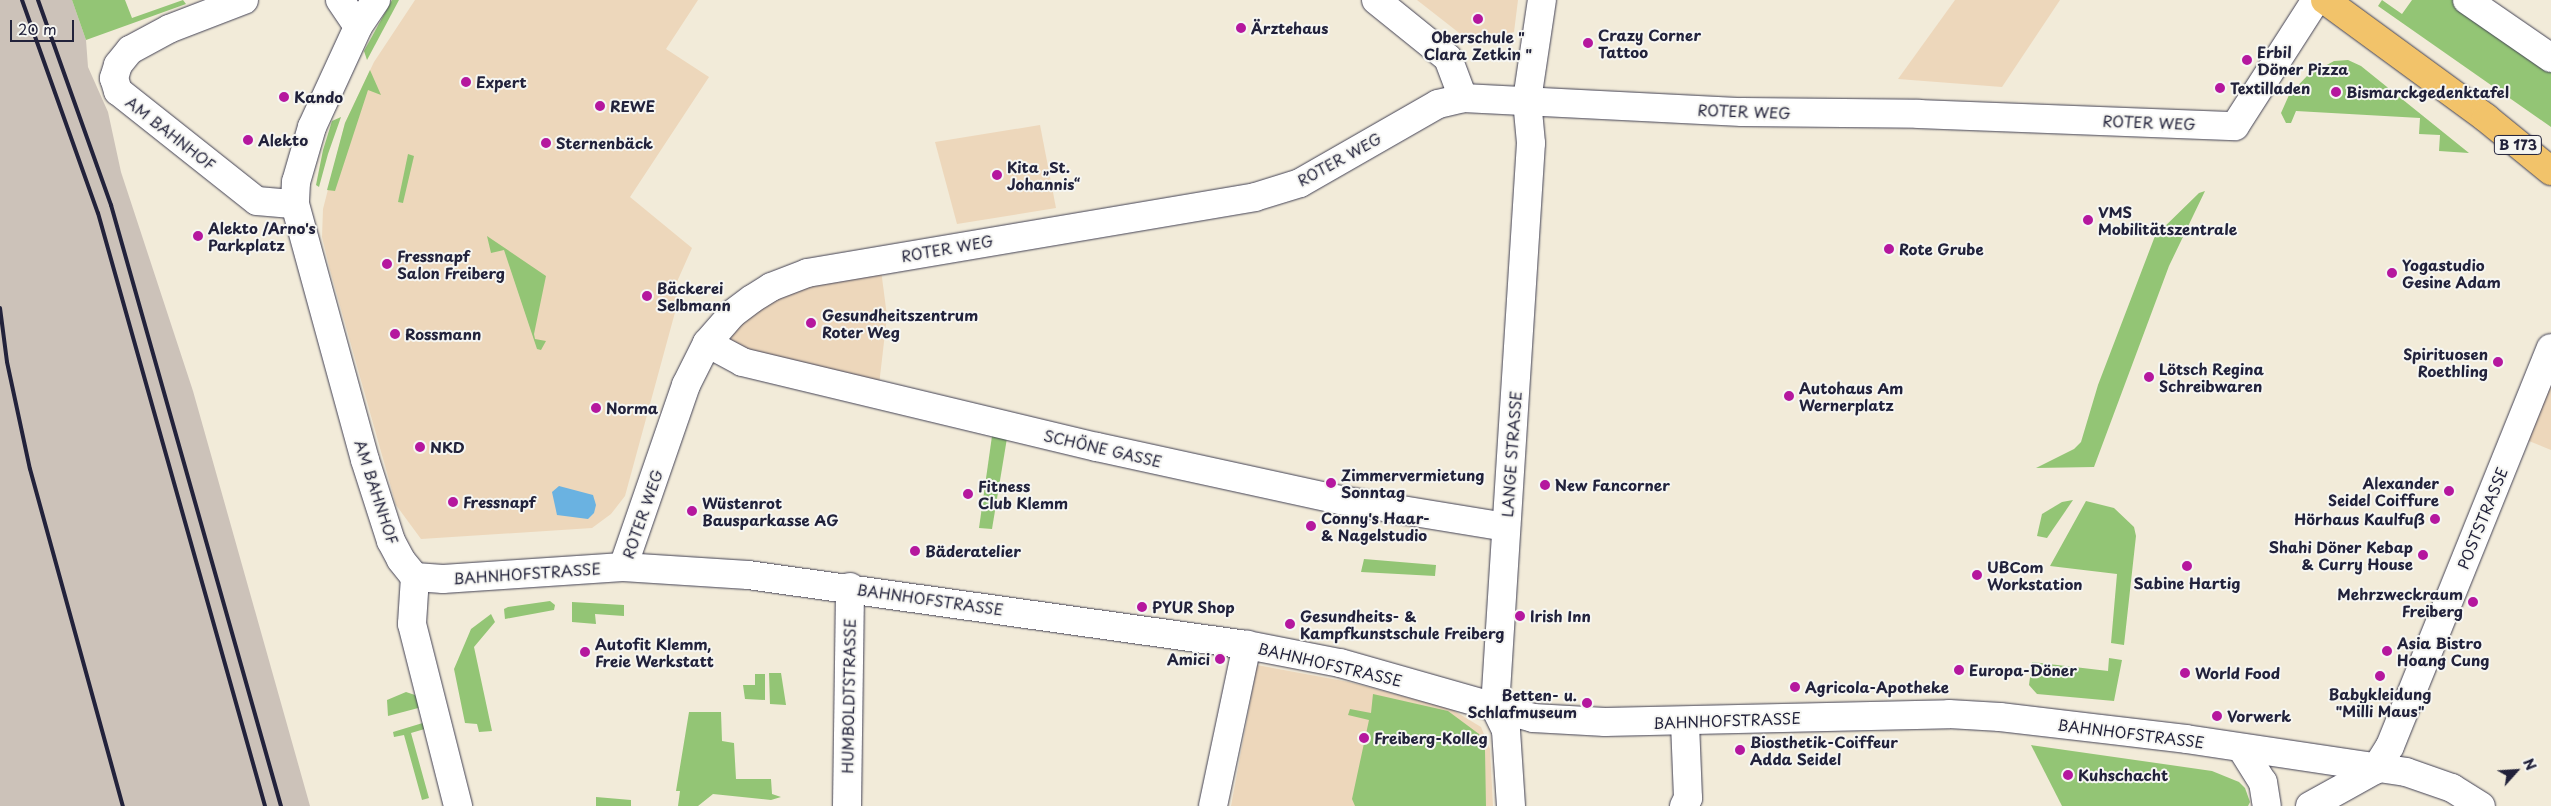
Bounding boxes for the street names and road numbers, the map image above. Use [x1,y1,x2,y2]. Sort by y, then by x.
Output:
street label: AM BAHNHOF [122,92,220,174]
street label: ROTER WEG [1697,100,1791,122]
street label: ROTER WEG [2102,111,2196,133]
street label: ROTER WEG [1294,129,1384,189]
road number: B 173 [2493,134,2543,156]
street label: ROTER WEG [900,231,994,265]
street label: LANGE STRASSE [1498,389,1524,519]
street label: SCHÖNE GASSE [1042,426,1164,470]
street label: AM BAHNHOF [352,437,402,547]
street label: POSTSTRASSE [2453,464,2511,572]
street label: ROTER WEG [618,467,666,561]
street label: BAHNHOFSTRASSE [453,559,601,587]
street label: BAHNHOFSTRASSE [855,580,1005,618]
street label: HUMBOLDTSTRASSE [838,618,858,774]
street label: BAHNHOFSTRASSE [1256,639,1404,689]
street label: BAHNHOFSTRASSE [1653,708,1801,732]
street label: BAHNHOFSTRASSE [2056,715,2206,751]

